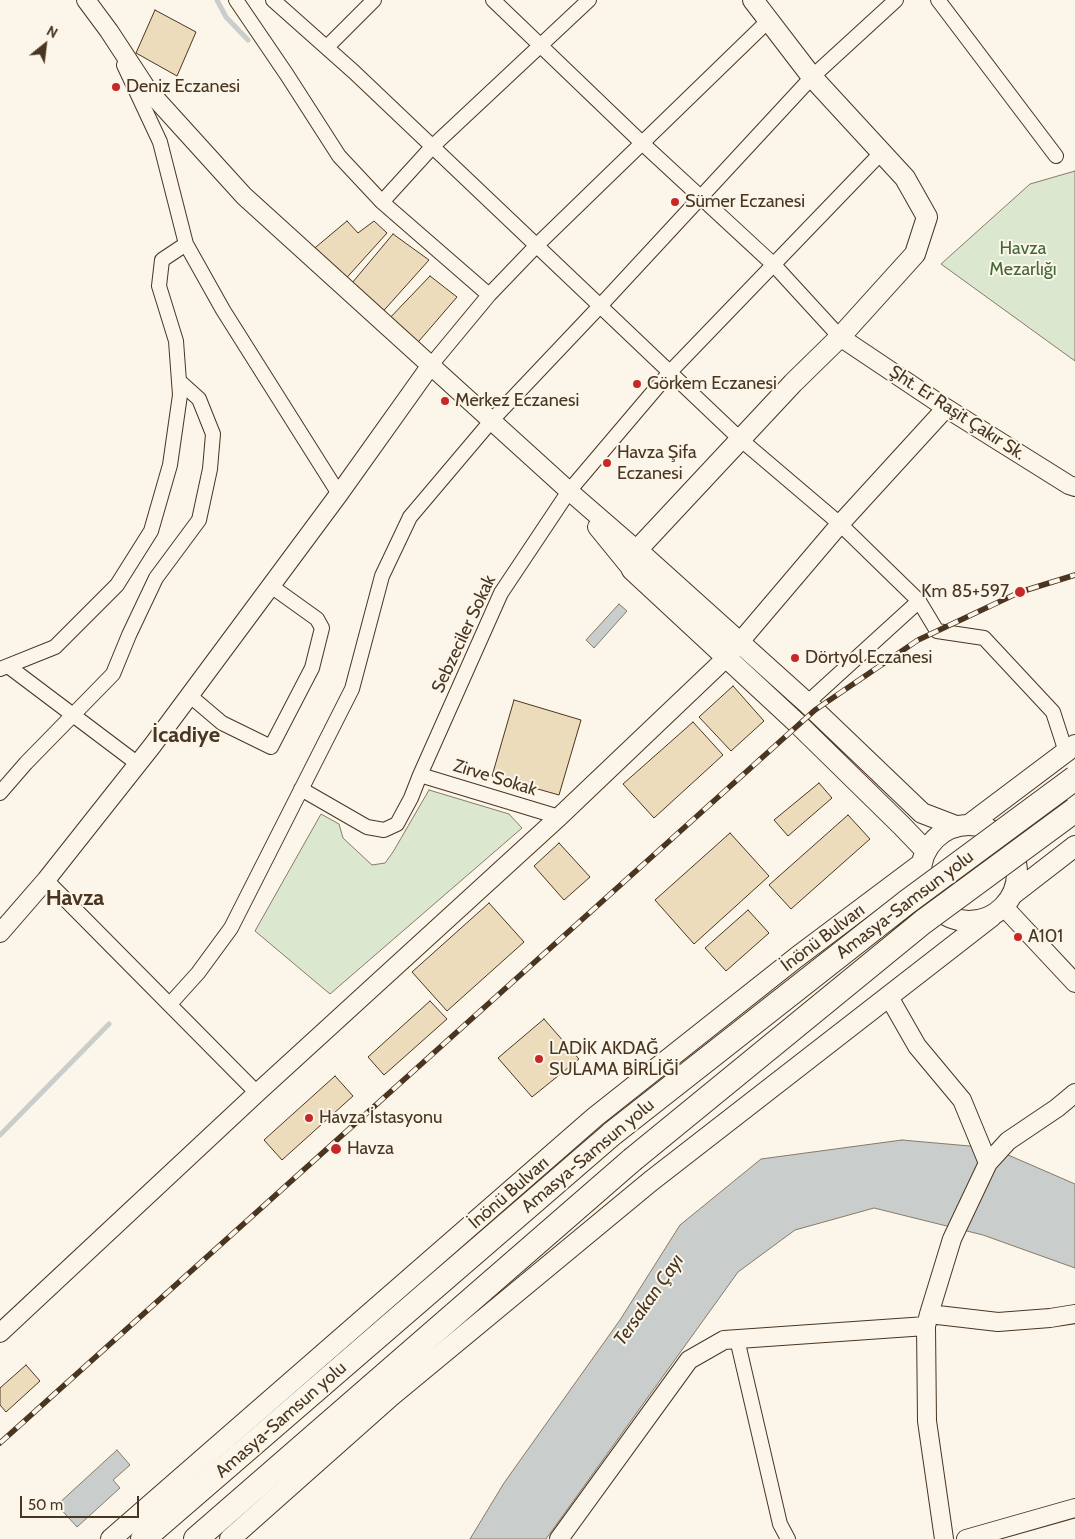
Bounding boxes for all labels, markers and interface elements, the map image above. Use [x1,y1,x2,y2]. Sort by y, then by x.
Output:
north arrow [20,20,70,70]
text: N [44,22,61,42]
place label: Deniz Eczanesi [126,76,240,98]
marker: Deniz Eczanesi [110,81,122,93]
place label: Sümer Eczanesi [685,191,805,213]
marker: Sümer Eczanesi [669,196,681,208]
park label: Havza Mezarlığı [989,238,1057,280]
street label: Şht. Er Raşit Çakır Sk. [885,361,1029,465]
place label: Görkem Eczanesi [647,373,777,395]
marker: Görkem Eczanesi [631,378,643,390]
place label: Merkez Eczanesi [455,390,579,412]
marker: Merkez Eczanesi [439,395,451,407]
place label: Havza Şifa Eczanesi [617,442,697,484]
marker: Havza Şifa Eczanesi [601,457,613,469]
street label: Sebzeciler Sokak [427,572,501,696]
place label: Km 85+597 [921,581,1009,603]
marker: Km 85+597 [1013,585,1027,599]
place label: Dörtyol Eczanesi [805,647,932,669]
marker: Dörtyol Eczanesi [789,652,801,664]
district label: İcadiye [152,723,220,749]
street label: Zirve Sokak [451,755,539,801]
street label: Amasya-Samsun yolu [832,846,978,964]
district label: Havza [46,886,104,912]
street label: İnönü Bulvarı [777,900,869,976]
place label: A101 [1028,926,1063,948]
marker: A101 [1012,931,1024,943]
place label: LADİK AKDAĞ SULAMA BİRLİĞİ [549,1038,679,1080]
marker: LADİK AKDAĞ SULAMA BİRLİĞİ [533,1053,545,1065]
street label: Amasya-Samsun yolu [517,1094,659,1218]
place label: Havza İstasyonu [319,1107,442,1129]
marker: Havza İstasyonu [303,1112,315,1124]
place label: Havza [347,1138,394,1160]
marker: Havza [329,1142,343,1156]
street label: İnönü Bulvarı [464,1152,554,1234]
water label: Tersakan Çayı [609,1250,689,1350]
street label: Amasya-Samsun yolu [211,1357,351,1483]
scale bar [22,1486,141,1518]
text: 50 m [28,1496,63,1514]

